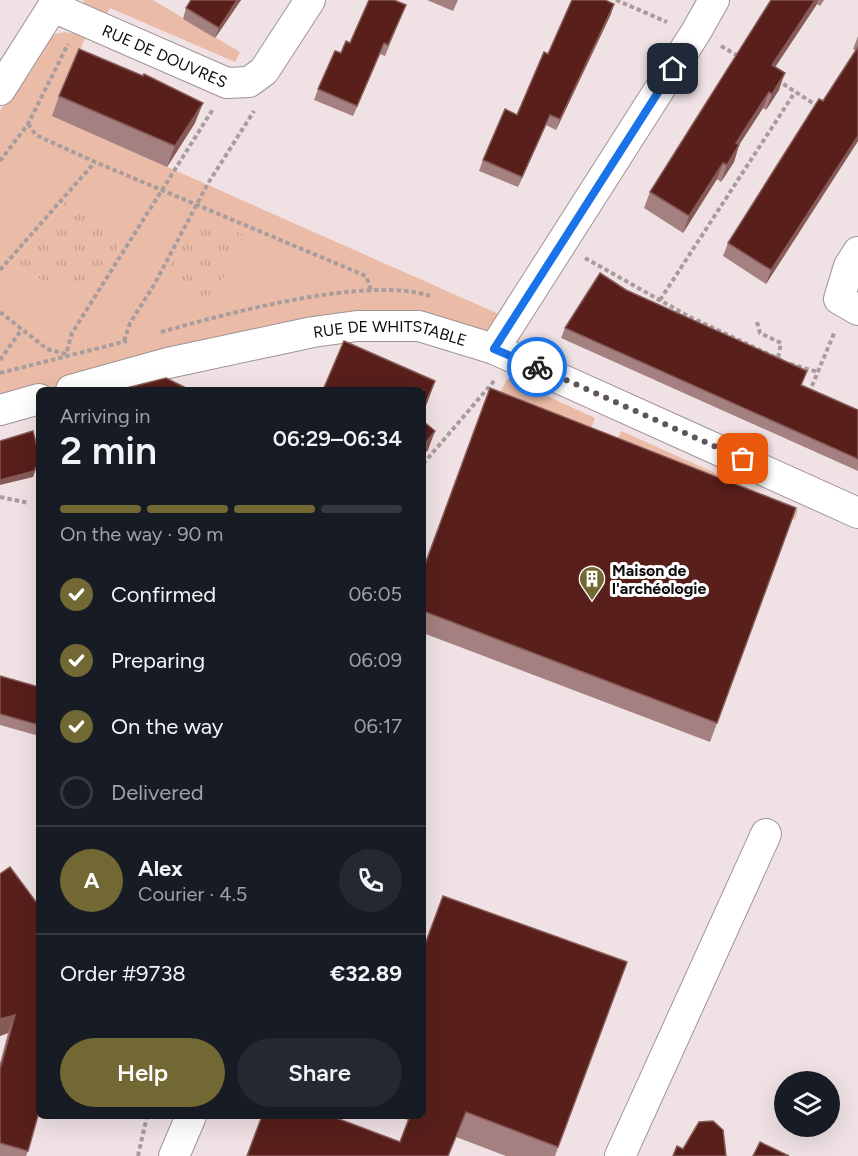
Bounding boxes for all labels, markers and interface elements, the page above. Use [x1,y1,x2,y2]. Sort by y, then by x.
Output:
street label: RUE DE DOUVRES [99,20,230,91]
pin [647,43,698,94]
icon: home [656,52,689,85]
street label: RUE DE WHITSTABLE [312,316,469,350]
courier [507,337,567,397]
icon: bike [521,351,554,384]
text: Arriving in [60,404,150,428]
text: 06:29–06:34 [273,425,402,452]
text: 2 min [60,427,157,474]
pin [717,433,768,484]
icon: bag [726,442,759,475]
text: On the way · 90 m [60,522,223,546]
place label: Maison de l'archéologie [612,561,707,598]
building icon: Maison de l'archéologie [577,564,607,602]
icon: check [60,578,93,611]
text: Confirmed [111,581,216,608]
text: 06:05 [348,582,402,606]
icon: check [60,644,93,677]
text: Preparing [111,647,205,674]
text: 06:09 [349,648,402,672]
icon: check [60,710,93,743]
text: On the way [111,713,223,740]
text: 06:17 [354,714,402,738]
text: Delivered [111,779,204,806]
button: phone [339,849,402,912]
text: Alex [138,855,183,882]
text: A [84,867,99,894]
text: Courier · 4.5 [138,882,247,906]
text: Order #9738 [60,960,186,987]
text: €32.89 [330,960,402,987]
button: Help [60,1038,225,1107]
button: Share [237,1038,402,1107]
map controls [774,1071,840,1137]
button: layers [774,1071,840,1137]

